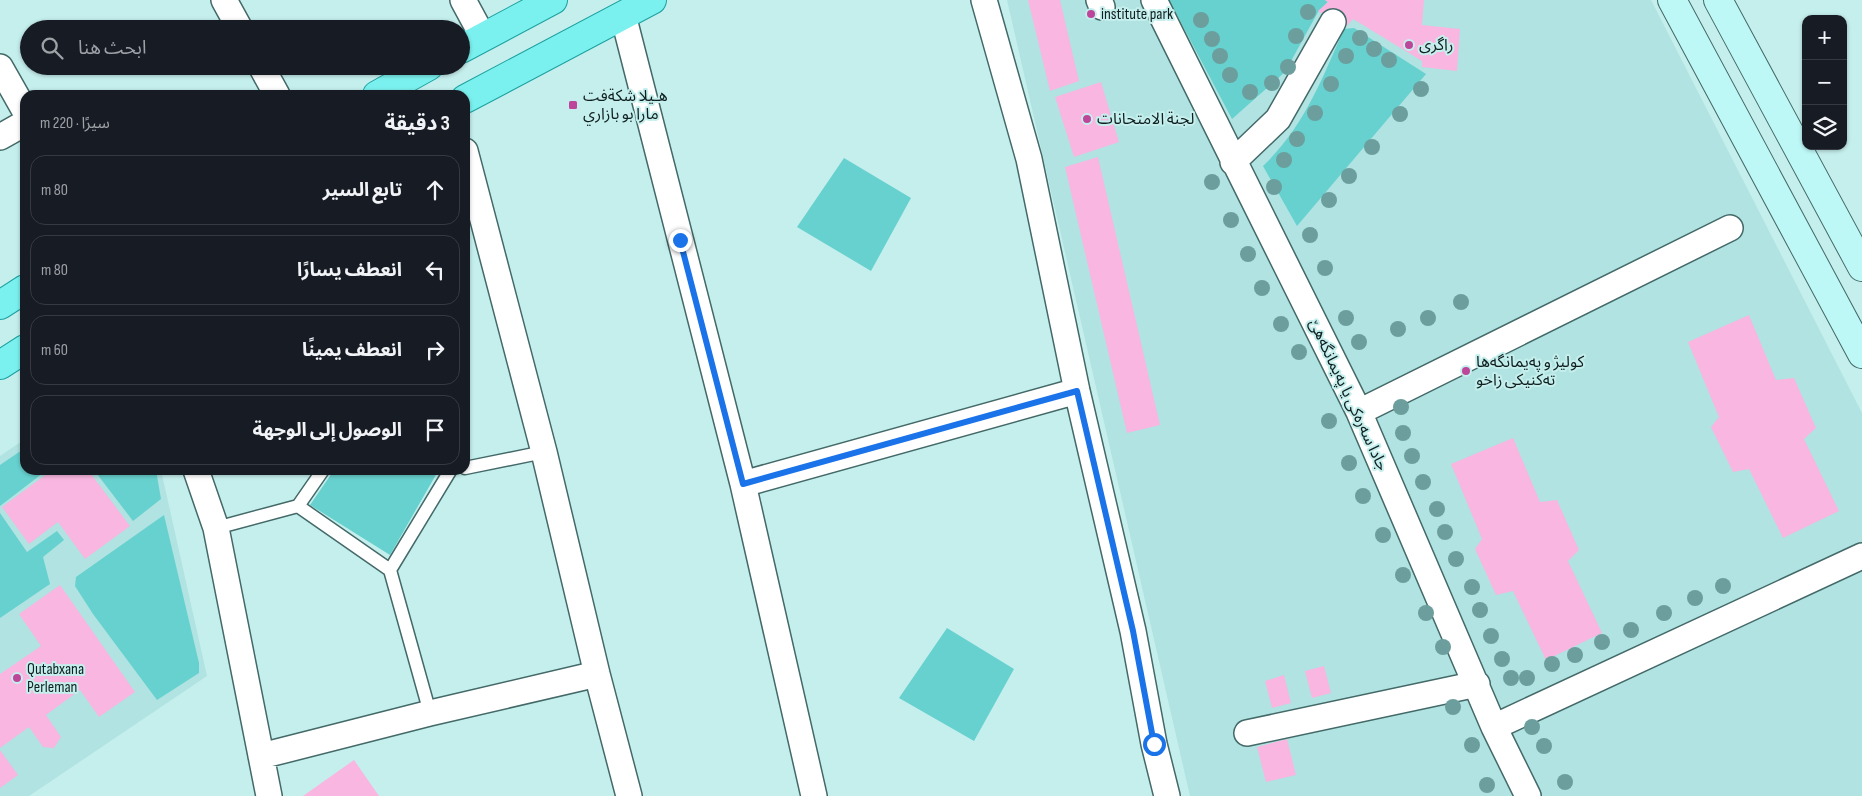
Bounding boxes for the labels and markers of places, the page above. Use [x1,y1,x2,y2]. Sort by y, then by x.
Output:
place label: institute park [1101,5,1173,24]
marker: institute park [1085,8,1097,20]
place label: راگری [1419,36,1453,55]
marker: راگری [1403,39,1415,51]
place label: هـيلا شكةفت مارا بو بازاري [583,87,668,125]
marker: هـيلا شكةفت مارا بو بازاري [567,99,579,111]
place label: لجنة الامتحانات [1097,110,1194,129]
marker: لجنة الامتحانات [1081,113,1093,125]
place label: كوليژ و په‌يمانگه‌ها ته‌كنيكى زاخو [1476,353,1585,390]
marker: كوليژ و په‌يمانگه‌ها ته‌كنيكى زاخو [1460,365,1472,377]
place label: Qutabxana Perleman [27,660,84,697]
marker: Qutabxana Perleman [11,672,23,684]

